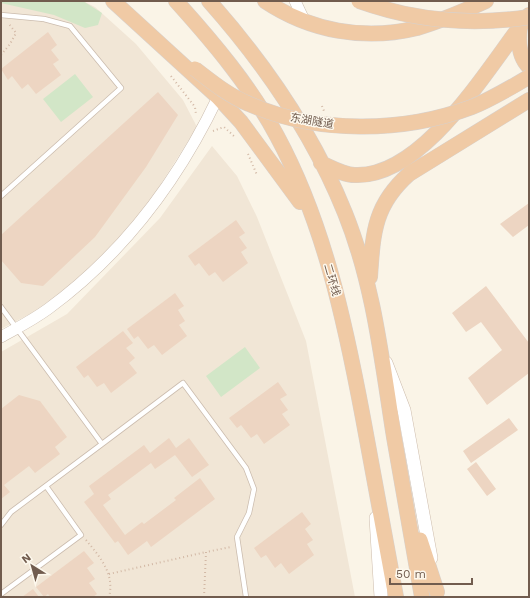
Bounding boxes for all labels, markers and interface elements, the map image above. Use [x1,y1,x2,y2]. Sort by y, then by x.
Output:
street label: 东湖隧道 [289,111,335,131]
street label: 二环线 [321,262,343,298]
north arrow [12,546,52,586]
text: N [19,551,33,566]
scale bar [390,560,472,586]
text: 50 m [396,567,426,581]

